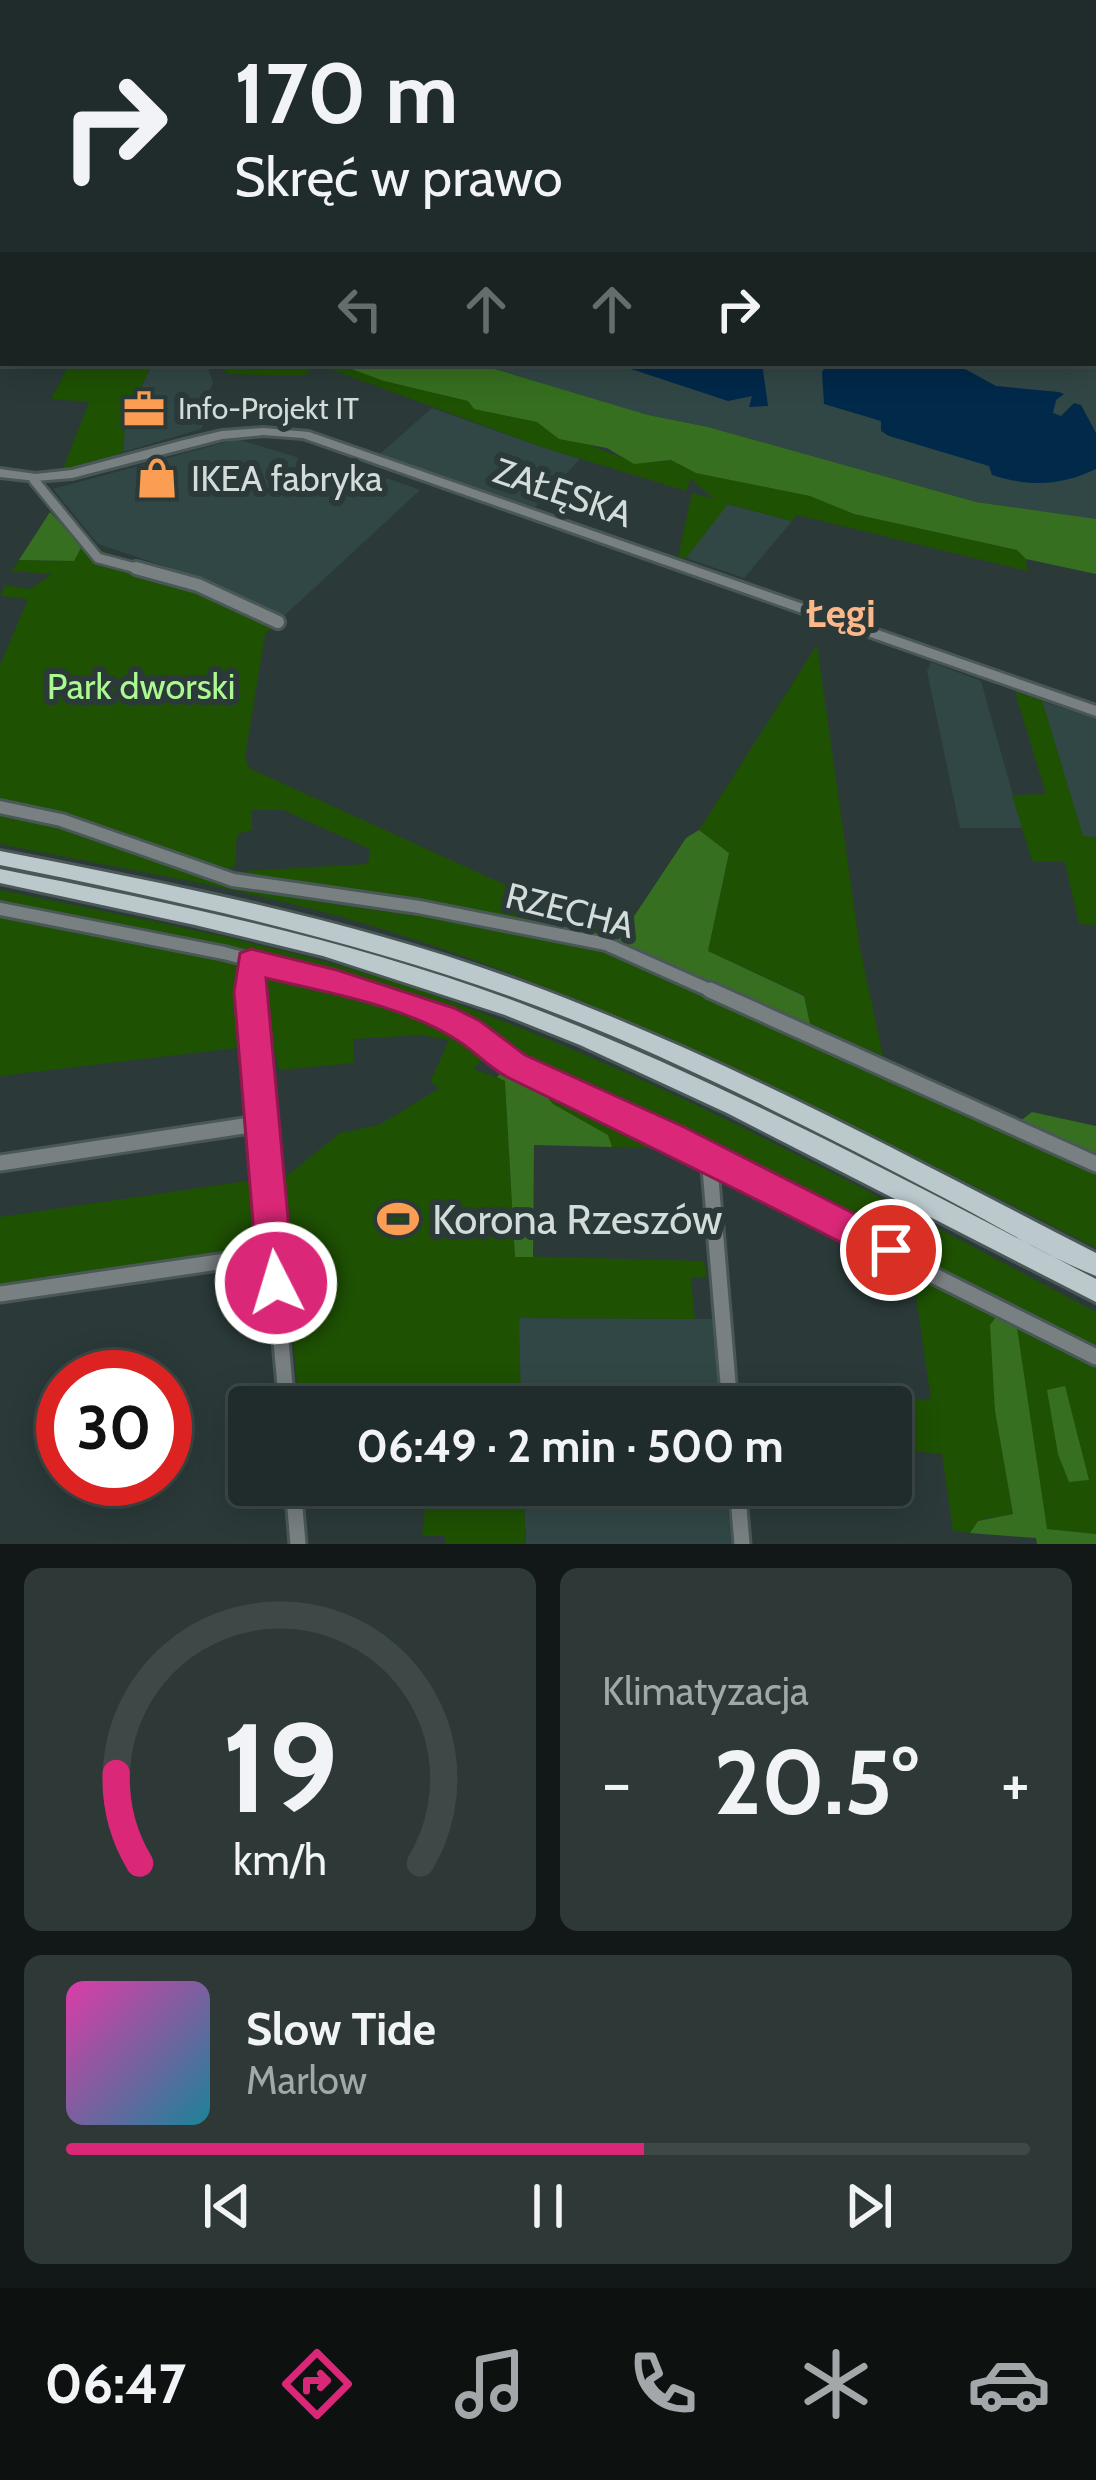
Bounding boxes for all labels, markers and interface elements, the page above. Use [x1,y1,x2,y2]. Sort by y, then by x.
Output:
text: 170 m [234,42,458,144]
icon: right [36,48,192,204]
text: Skręć w prawo [234,144,563,210]
icon: left [327,276,393,342]
icon: ahead [453,276,519,342]
icon: ahead [579,276,645,342]
icon: right [705,276,771,342]
office icon: Info-Projekt IT [121,386,167,432]
place label: Info-Projekt IT [178,390,359,427]
street label: ZAŁĘSKA [488,448,638,536]
shop icon: IKEA fabryka [134,455,180,501]
place label: IKEA fabryka [191,456,383,500]
district label: Łęgi [806,589,876,637]
park label: Park dworski [47,664,235,708]
street label: RZECHA [501,873,639,947]
place label: Korona Rzeszów [432,1193,723,1245]
sports icon: Korona Rzeszów [375,1196,421,1242]
pin [840,1199,942,1301]
icon: arrive [858,1217,924,1283]
position arrow [213,1220,339,1346]
speed limit sign: 30 [36,1350,192,1506]
text: 06:49 · 2 min · 500 m [356,1419,784,1473]
text: Klimatyzacja [602,1667,809,1715]
text: 19 [222,1692,338,1843]
text: 20.5° [714,1727,918,1837]
text: − [602,1742,631,1823]
text: + [1001,1742,1030,1823]
text: km/h [233,1833,327,1885]
text: Slow Tide [246,2002,436,2056]
text: Marlow [246,2056,367,2104]
icon: previous [194,2173,260,2239]
icon: pause [515,2173,581,2239]
icon: next [836,2173,902,2239]
icon: directions [275,2342,359,2426]
icon: music [448,2342,532,2426]
icon: phone [621,2342,705,2426]
icon: climate [794,2342,878,2426]
icon: car [967,2342,1051,2426]
text: 06:47 [45,2351,186,2417]

